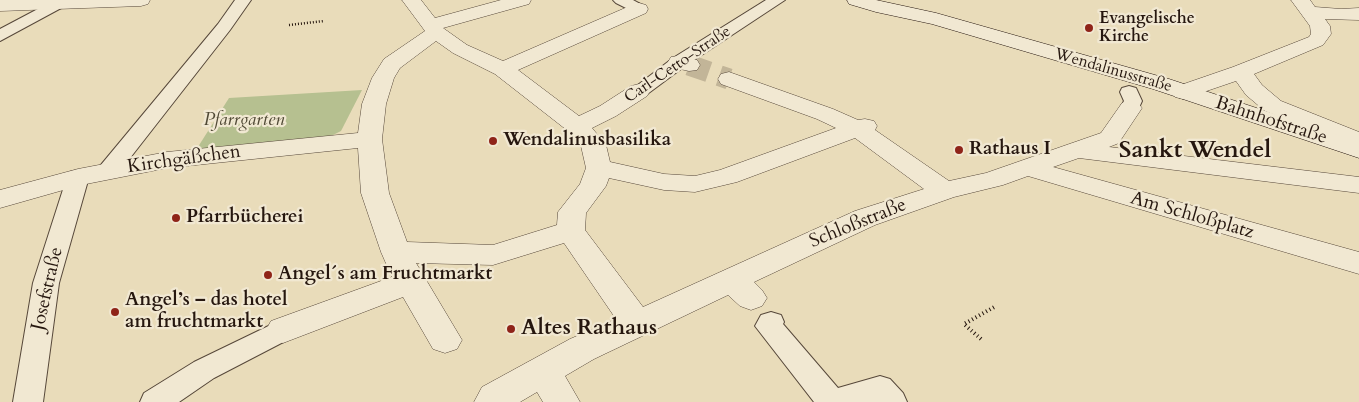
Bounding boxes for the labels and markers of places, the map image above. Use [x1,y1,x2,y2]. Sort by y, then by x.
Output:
place label: Evangelische Kirche [1099,9,1195,47]
marker: Evangelische Kirche [1083,22,1095,34]
place label: Wendalinusbasilika [503,130,671,152]
marker: Wendalinusbasilika [487,135,499,147]
place label: Rathaus I [969,139,1051,161]
marker: Rathaus I [953,144,965,156]
place label: Pfarrbücherei [186,207,304,229]
marker: Pfarrbücherei [170,212,182,224]
place label: Angel´s am Fruchtmarkt [278,264,492,286]
marker: Angel´s am Fruchtmarkt [262,269,274,281]
place label: Angel’s – das hotel am fruchtmarkt [125,290,288,334]
marker: Angel’s – das hotel am fruchtmarkt [109,306,121,318]
place label: Altes Rathaus [521,316,657,342]
marker: Altes Rathaus [505,323,517,335]

